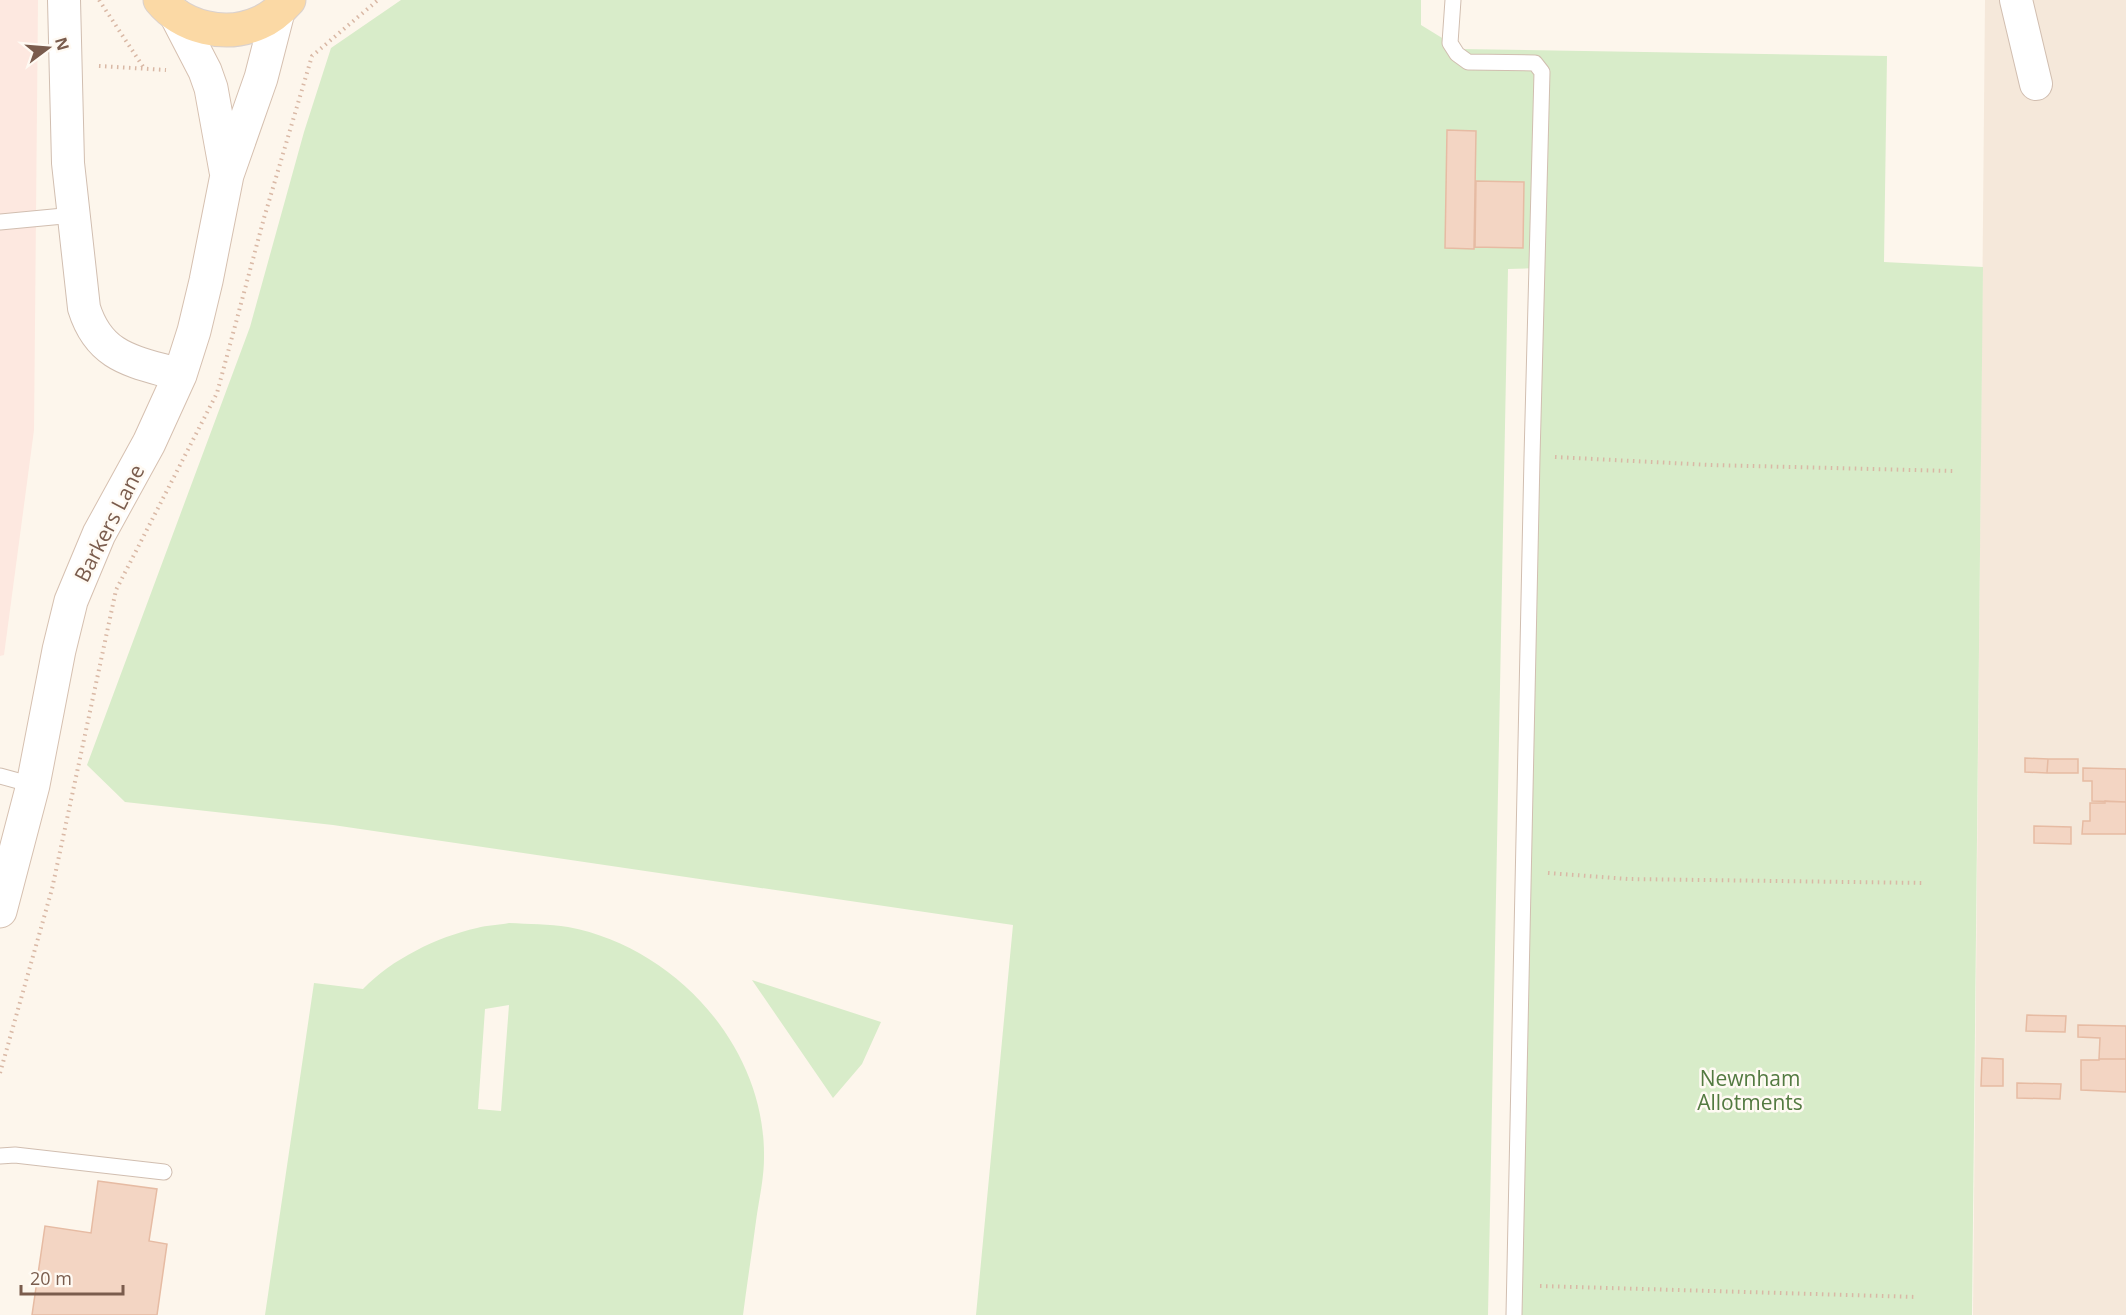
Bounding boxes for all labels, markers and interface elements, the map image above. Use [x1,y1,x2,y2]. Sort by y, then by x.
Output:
north arrow [18,18,78,78]
text: N [50,35,75,53]
street label: Barkers Lane [67,460,151,586]
park label: Newnham Allotments [1697,1064,1803,1116]
scale bar [21,1258,123,1296]
text: 20 m [30,1266,72,1290]

